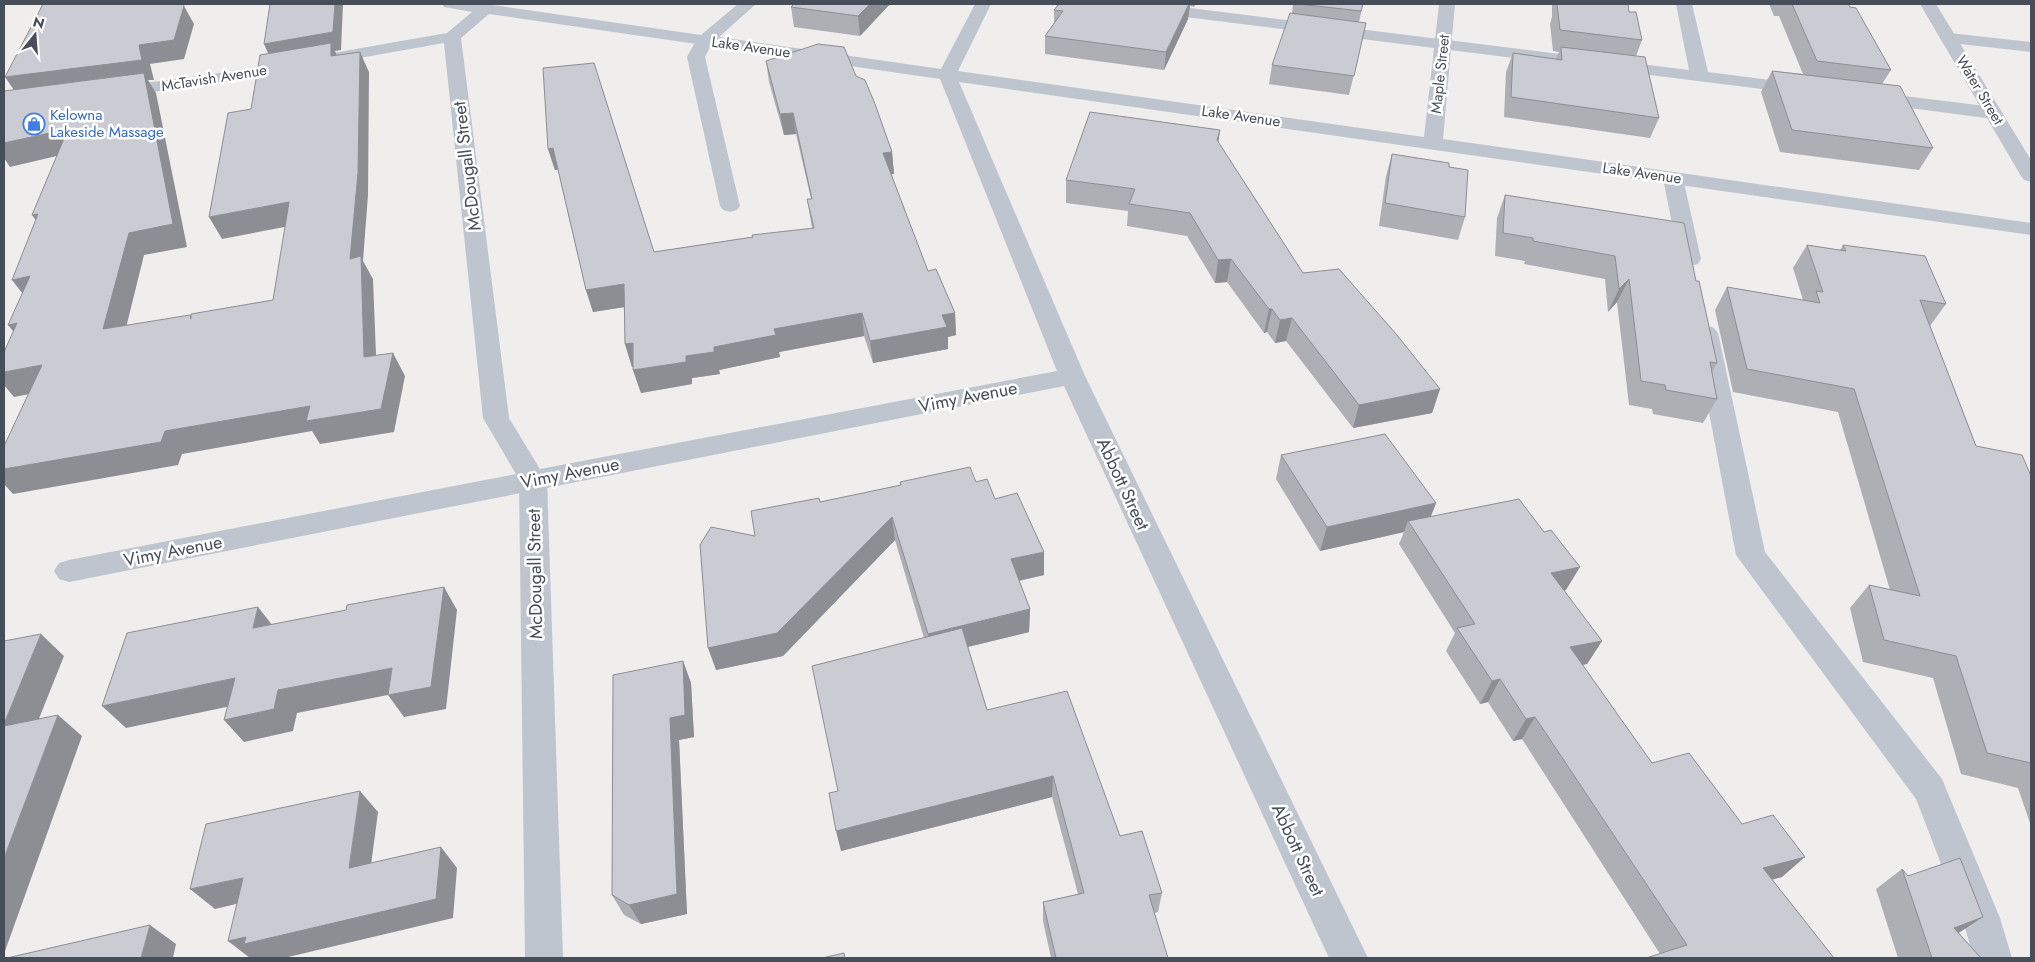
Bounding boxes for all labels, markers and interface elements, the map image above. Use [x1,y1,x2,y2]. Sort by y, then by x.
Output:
north arrow [10,10,60,60]
text: N [31,11,47,34]
street label: Lake Avenue [710,31,792,63]
street label: Maple Street [1425,33,1455,115]
street label: Water Street [1951,51,2010,129]
street label: McTavish Avenue [160,59,269,97]
street label: McDougall Street [446,99,488,232]
street label: Lake Avenue [1200,100,1282,132]
place label: Kelowna Lakeside Massage [50,104,164,143]
shop icon: Kelowna Lakeside Massage [22,112,46,136]
street label: Lake Avenue [1601,157,1683,189]
street label: Vimy Avenue [916,375,1020,419]
street label: Abbott Street [1090,434,1156,535]
street label: Vimy Avenue [518,451,622,495]
street label: McDougall Street [521,508,549,639]
street label: Vimy Avenue [121,529,225,573]
street label: Abbott Street [1265,800,1331,901]

